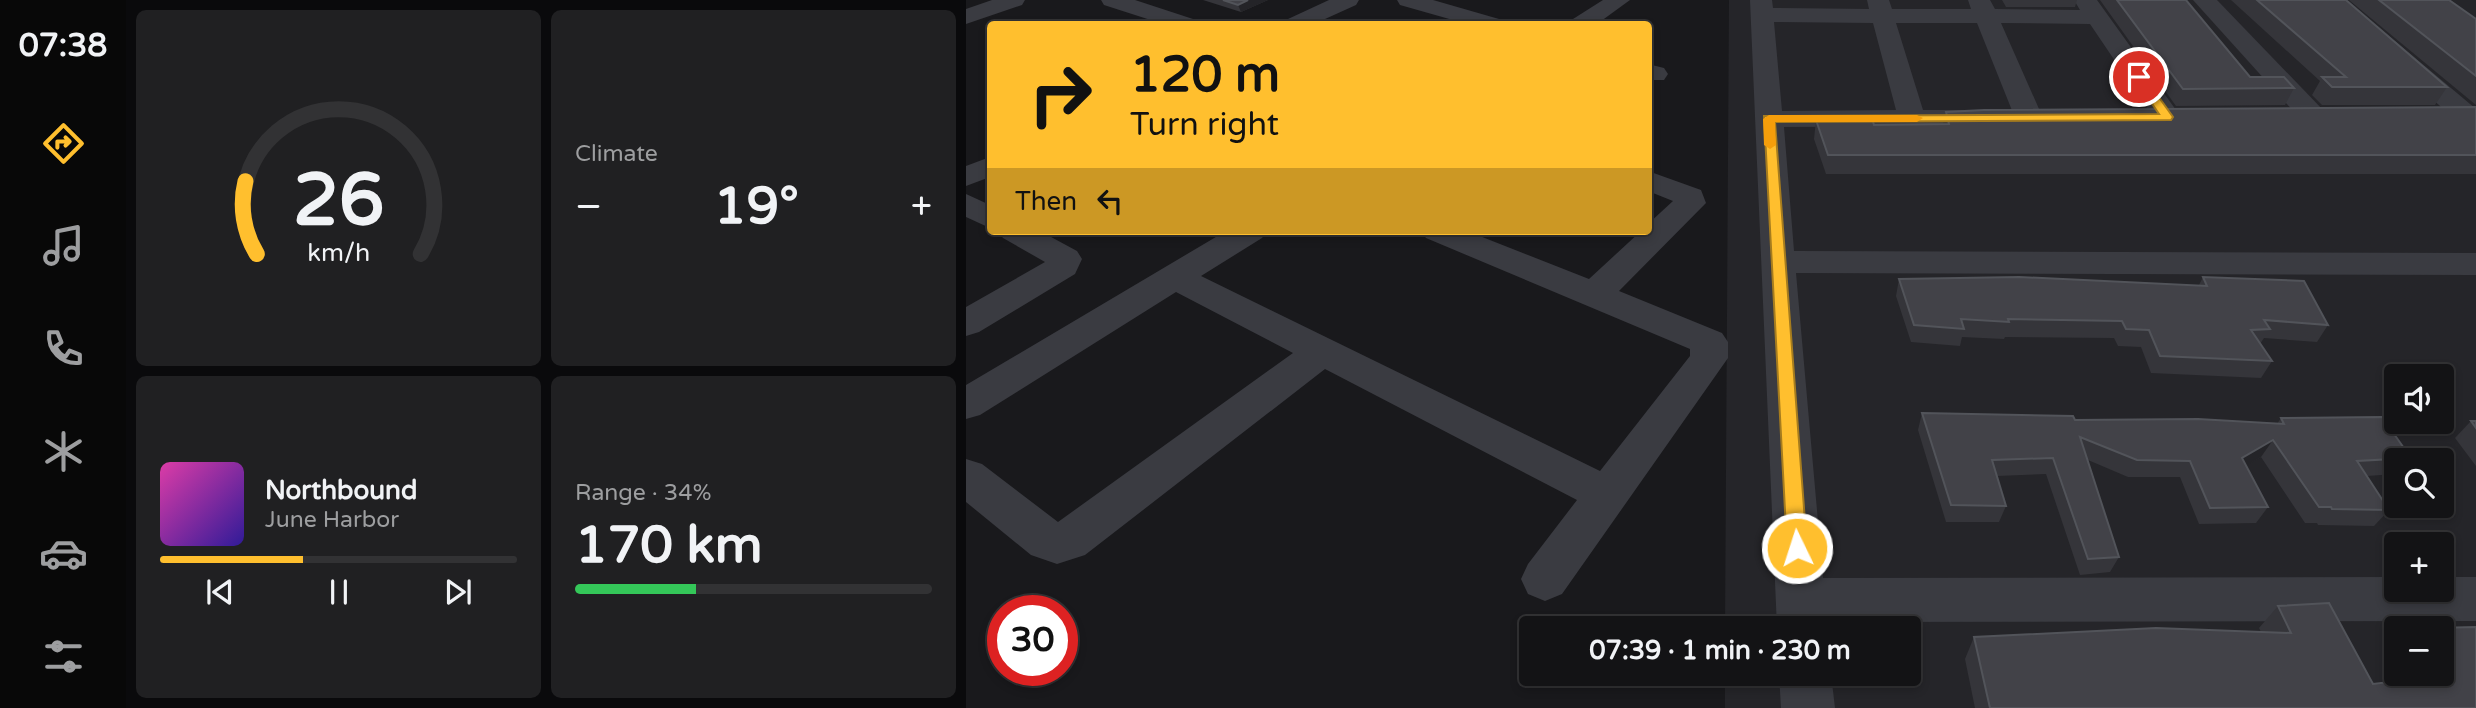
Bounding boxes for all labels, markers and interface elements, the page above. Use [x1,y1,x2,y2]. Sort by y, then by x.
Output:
text: 07:38 [19,27,107,65]
text: 120 m [1130,46,1280,105]
pin [2109,47,2169,107]
icon: right [1015,49,1106,140]
icon: arrive [2120,58,2158,96]
text: Turn right [1130,106,1279,144]
icon: directions [39,119,88,168]
text: Climate [575,140,658,168]
text: 26 [293,157,384,245]
text: 19° [714,175,799,238]
icon: left [1091,182,1129,220]
text: − [575,184,602,230]
text: + [911,184,932,230]
text: Then [1015,186,1077,217]
icon: music [39,221,88,270]
text: km/h [307,238,370,268]
icon: phone [39,324,88,373]
map controls [2384,364,2454,686]
button: sound [2384,364,2454,434]
icon: climate [39,427,88,476]
button: search [2384,448,2454,518]
text: Northbound [265,475,417,506]
text: Range · 34% [575,479,711,507]
text: June Harbor [265,506,399,534]
position arrow [1760,511,1834,585]
text: 170 km [575,514,763,577]
icon: car [39,529,88,578]
button: + [2384,532,2454,602]
icon: previous [201,573,239,611]
icon: pause [320,573,358,611]
icon: next [439,573,477,611]
speed limit sign: 30 [987,595,1078,686]
button: − [2384,616,2454,686]
icon: filters [39,632,88,681]
text: 07:39 · 1 min · 230 m [1589,635,1851,666]

